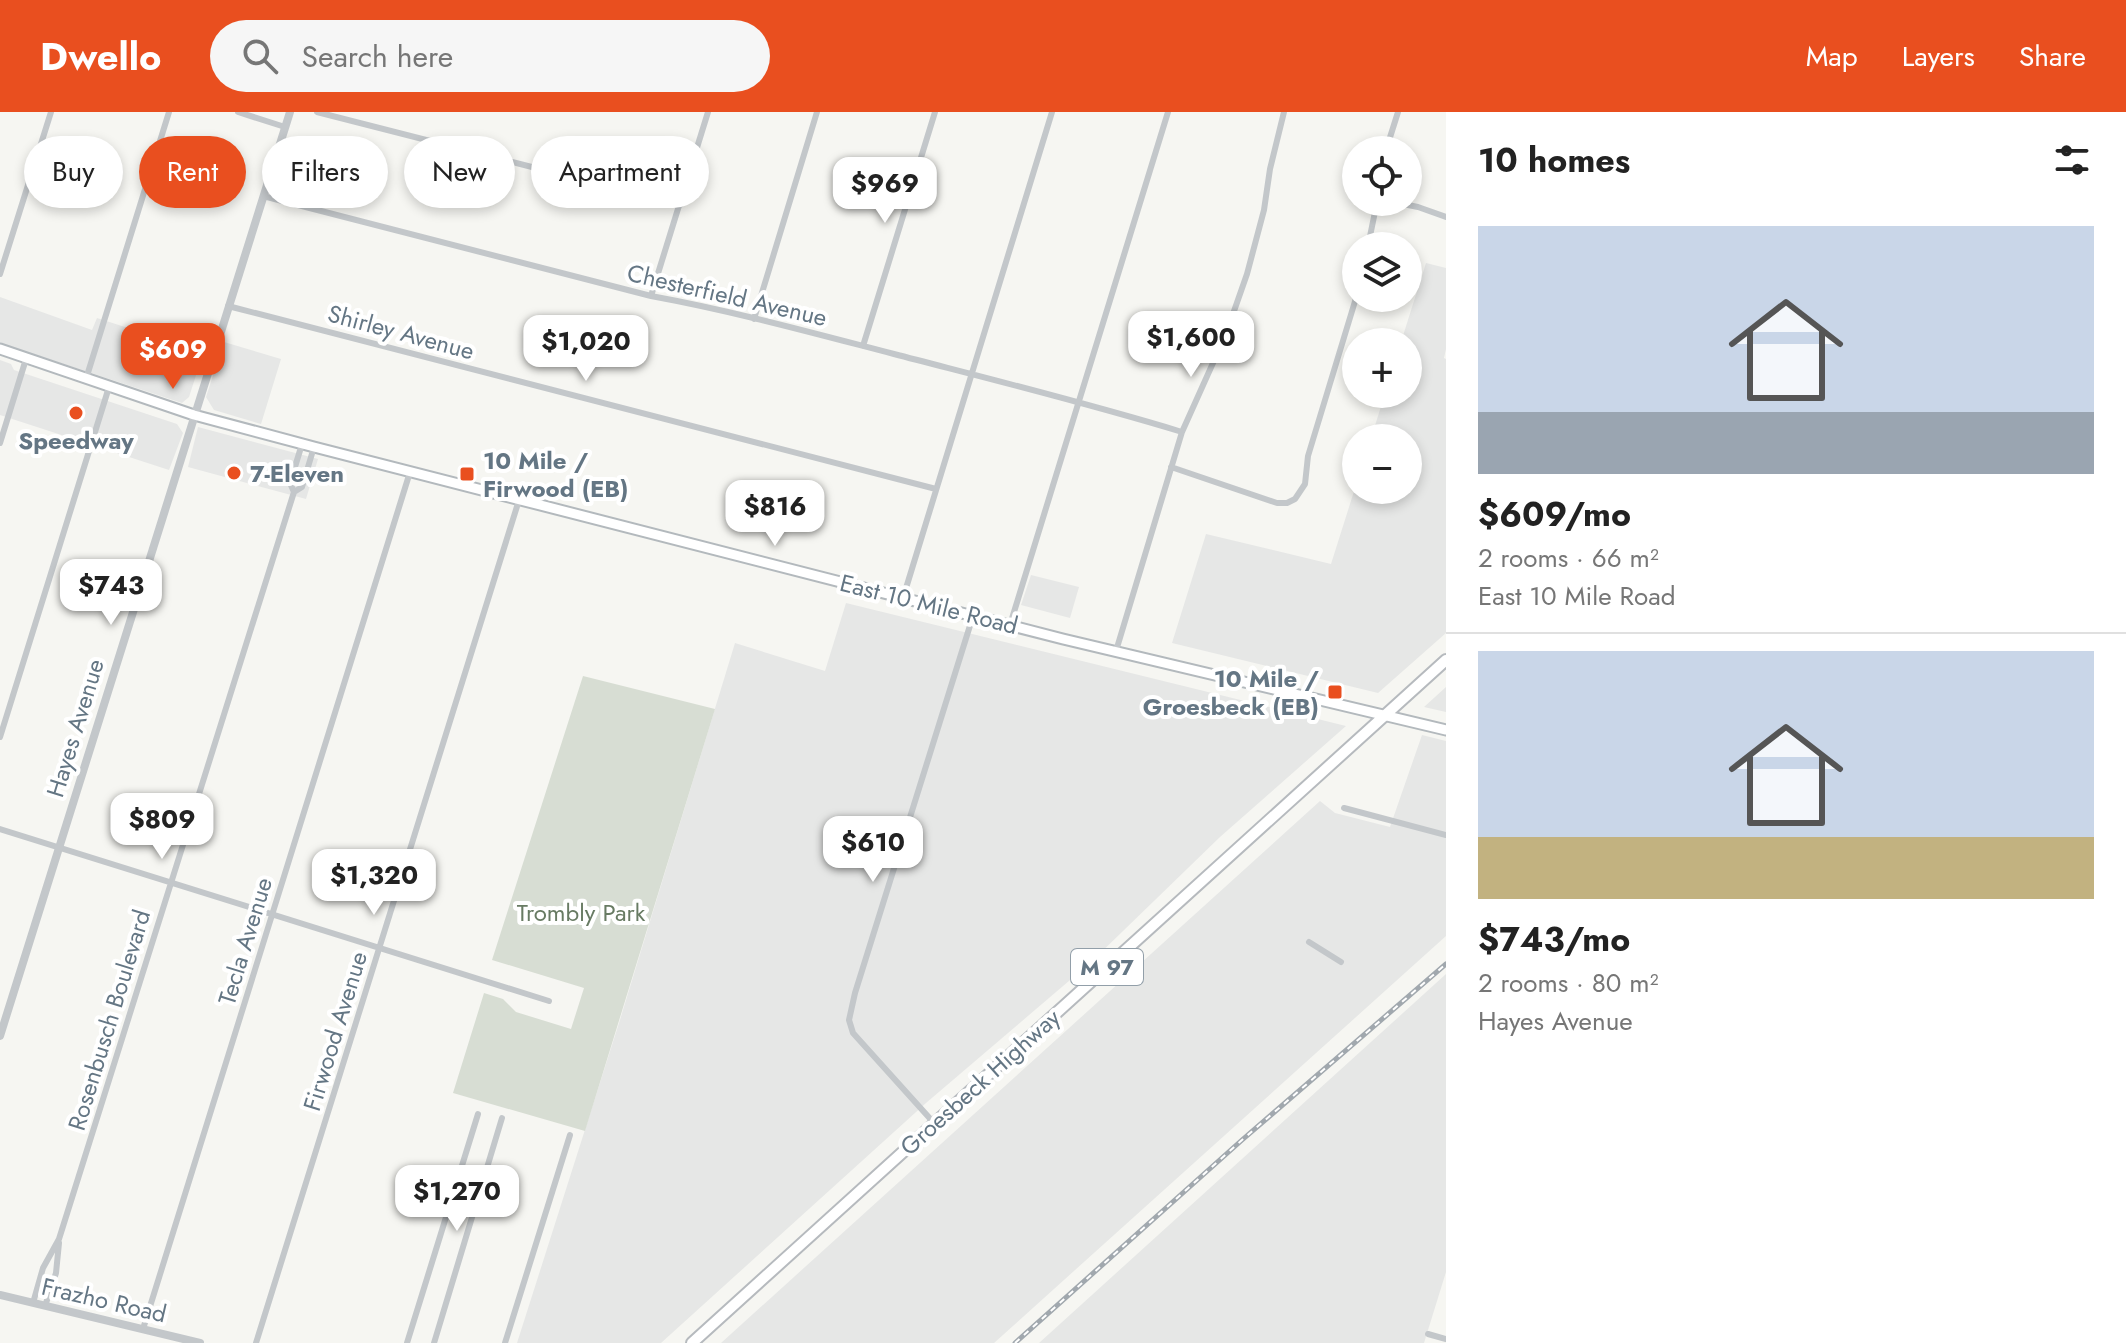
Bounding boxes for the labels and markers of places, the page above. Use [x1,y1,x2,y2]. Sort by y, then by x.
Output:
pin: $969 [838,157,932,225]
pin: $1,600 [1126,311,1256,379]
pin: $1,020 [521,315,651,383]
pin: $609 [126,323,220,391]
marker: Speedway [67,404,85,422]
place label: Speedway [18,423,134,458]
place label: 10 Mile / Firwood (EB) [483,443,629,506]
place label: 7-Eleven [250,456,344,491]
marker: 7-Eleven [225,464,243,482]
marker: 10 Mile / Firwood (EB) [458,465,476,483]
pin: $816 [728,480,822,548]
pin: $743 [64,559,158,627]
place label: 10 Mile / Groesbeck (EB) [1143,661,1319,724]
marker: 10 Mile / Groesbeck (EB) [1326,683,1344,701]
pin: $809 [115,793,209,861]
pin: $610 [826,816,920,884]
pin: $1,320 [309,849,439,917]
pin: $1,270 [392,1165,522,1233]

